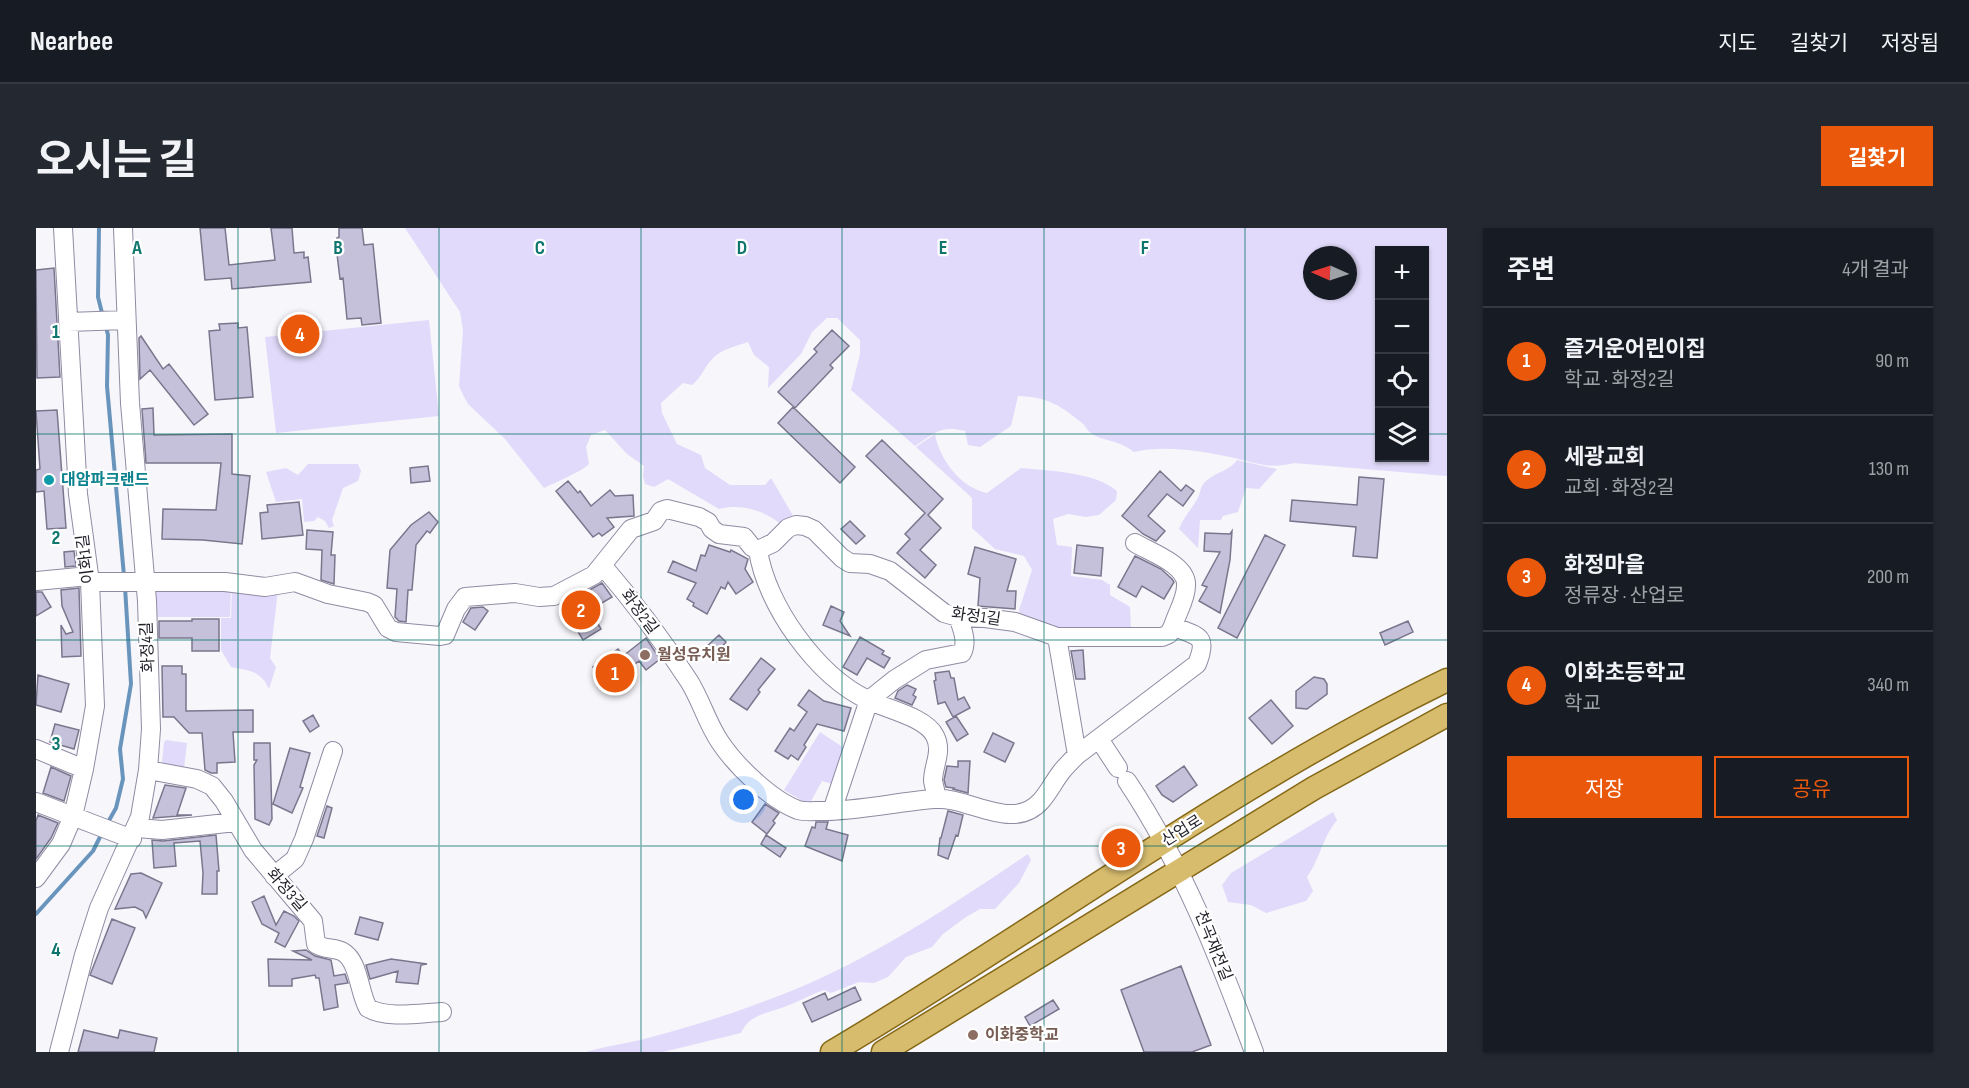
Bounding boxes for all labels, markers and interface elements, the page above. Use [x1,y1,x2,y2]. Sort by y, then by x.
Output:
text: Nearbee [30,25,113,58]
text: 지도 [1718,31,1757,56]
text: 길찾기 [1790,31,1848,56]
text: 저장됨 [1881,31,1939,56]
button: 길찾기 [1821,126,1933,186]
text: 오시는 길 [36,136,197,187]
text: A [131,236,142,260]
text: B [333,236,343,260]
text: C [535,236,545,260]
text: D [737,236,747,260]
text: E [939,236,947,260]
text: F [1141,236,1149,260]
north arrow [1303,246,1357,300]
map controls [1375,246,1429,462]
button: + [1375,246,1429,300]
text: 주변 [1507,255,1555,286]
text: 4개 결과 [1842,258,1909,282]
button: − [1375,300,1429,354]
pin: 4 [280,312,320,356]
text: 1 [52,320,60,344]
text: 즐거운어린이집 [1564,336,1706,363]
text: 1 [1523,349,1530,373]
text: 90 m [1875,349,1909,373]
button: locate [1375,354,1429,408]
text: 학교 · 화정2길 [1564,368,1675,392]
button: layers [1375,408,1429,462]
text: 세광교회 [1564,444,1645,471]
text: 2 [1522,457,1531,481]
text: 130 m [1869,457,1909,481]
place label: 대암파크랜드 [61,471,150,490]
marker: 대암파크랜드 [42,473,56,487]
text: 교회 · 화정2길 [1564,476,1675,500]
text: 2 [52,526,60,550]
street label: 이화1길 [74,533,98,585]
text: 화정마을 [1564,552,1645,579]
text: 3 [1522,565,1531,589]
text: 200 m [1867,565,1909,589]
text: 정류장 · 산업로 [1564,584,1685,608]
street label: 화정2길 [616,586,662,638]
pin: 2 [562,588,600,632]
street label: 화정1길 [950,604,1002,630]
street label: 화정4길 [138,621,158,673]
place label: 월성유치원 [657,646,731,665]
marker: 월성유치원 [638,648,652,662]
pin: 1 [596,650,634,696]
text: 이화초등학교 [1564,660,1685,687]
text: 4 [1522,673,1531,697]
text: 340 m [1867,673,1909,697]
text: 학교 [1564,692,1601,716]
text: 3 [52,732,61,756]
button: 저장 [1507,756,1702,818]
button: 공유 [1714,756,1909,818]
your location [729,785,758,814]
street label: 산업로 [1158,811,1206,851]
pin: 3 [1102,826,1140,870]
street label: 화정3길 [262,865,310,915]
street label: 천곡재전길 [1190,908,1236,984]
text: 4 [51,938,61,962]
place label: 이화중학교 [985,1025,1059,1045]
marker: 이화중학교 [966,1028,980,1042]

